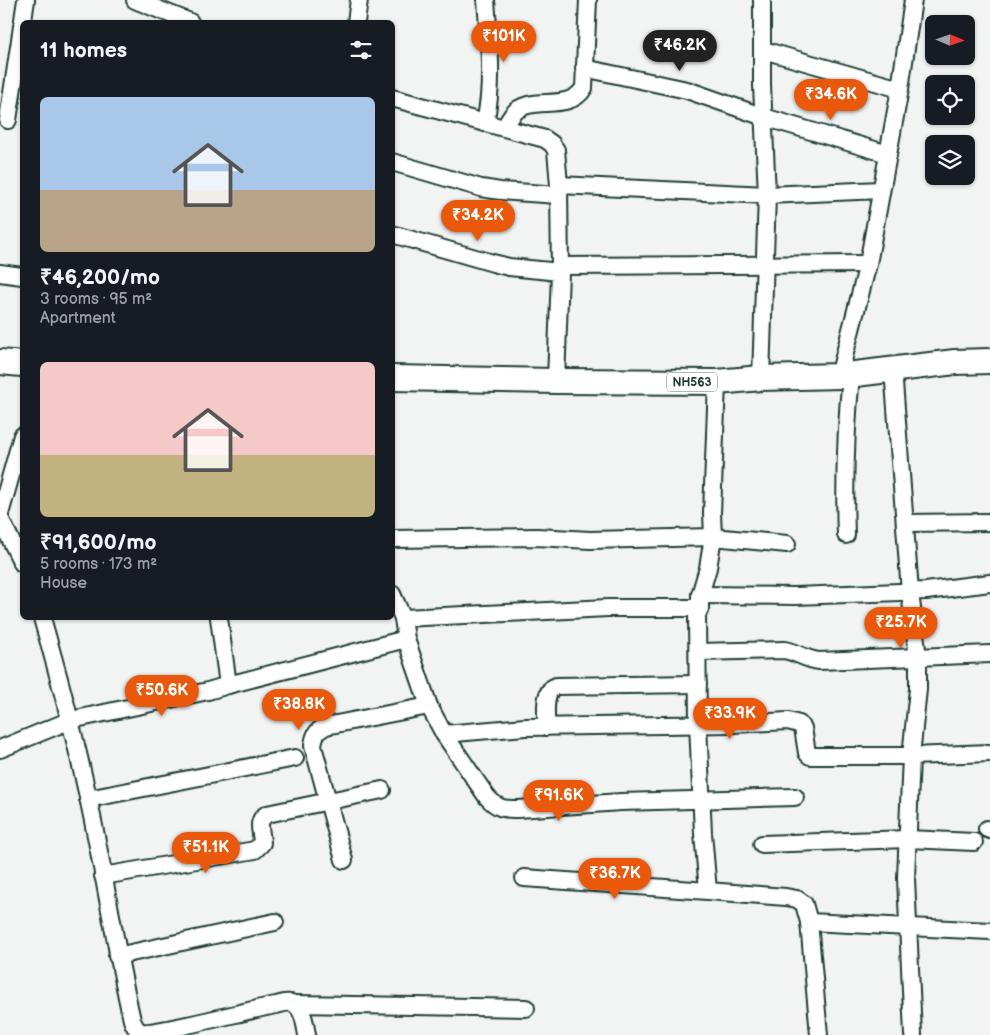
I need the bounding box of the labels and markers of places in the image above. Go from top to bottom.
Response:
pin: ₹101K [469,20,539,63]
pin: ₹46.2K [639,30,721,72]
pin: ₹34.6K [790,78,872,121]
pin: ₹34.2K [437,200,519,242]
pin: ₹25.7K [860,606,942,649]
pin: ₹50.6K [121,674,203,717]
pin: ₹38.8K [258,688,340,731]
pin: ₹33.9K [689,698,771,740]
pin: ₹91.6K [518,780,600,822]
pin: ₹51.1K [165,832,247,874]
pin: ₹36.7K [574,858,656,900]

